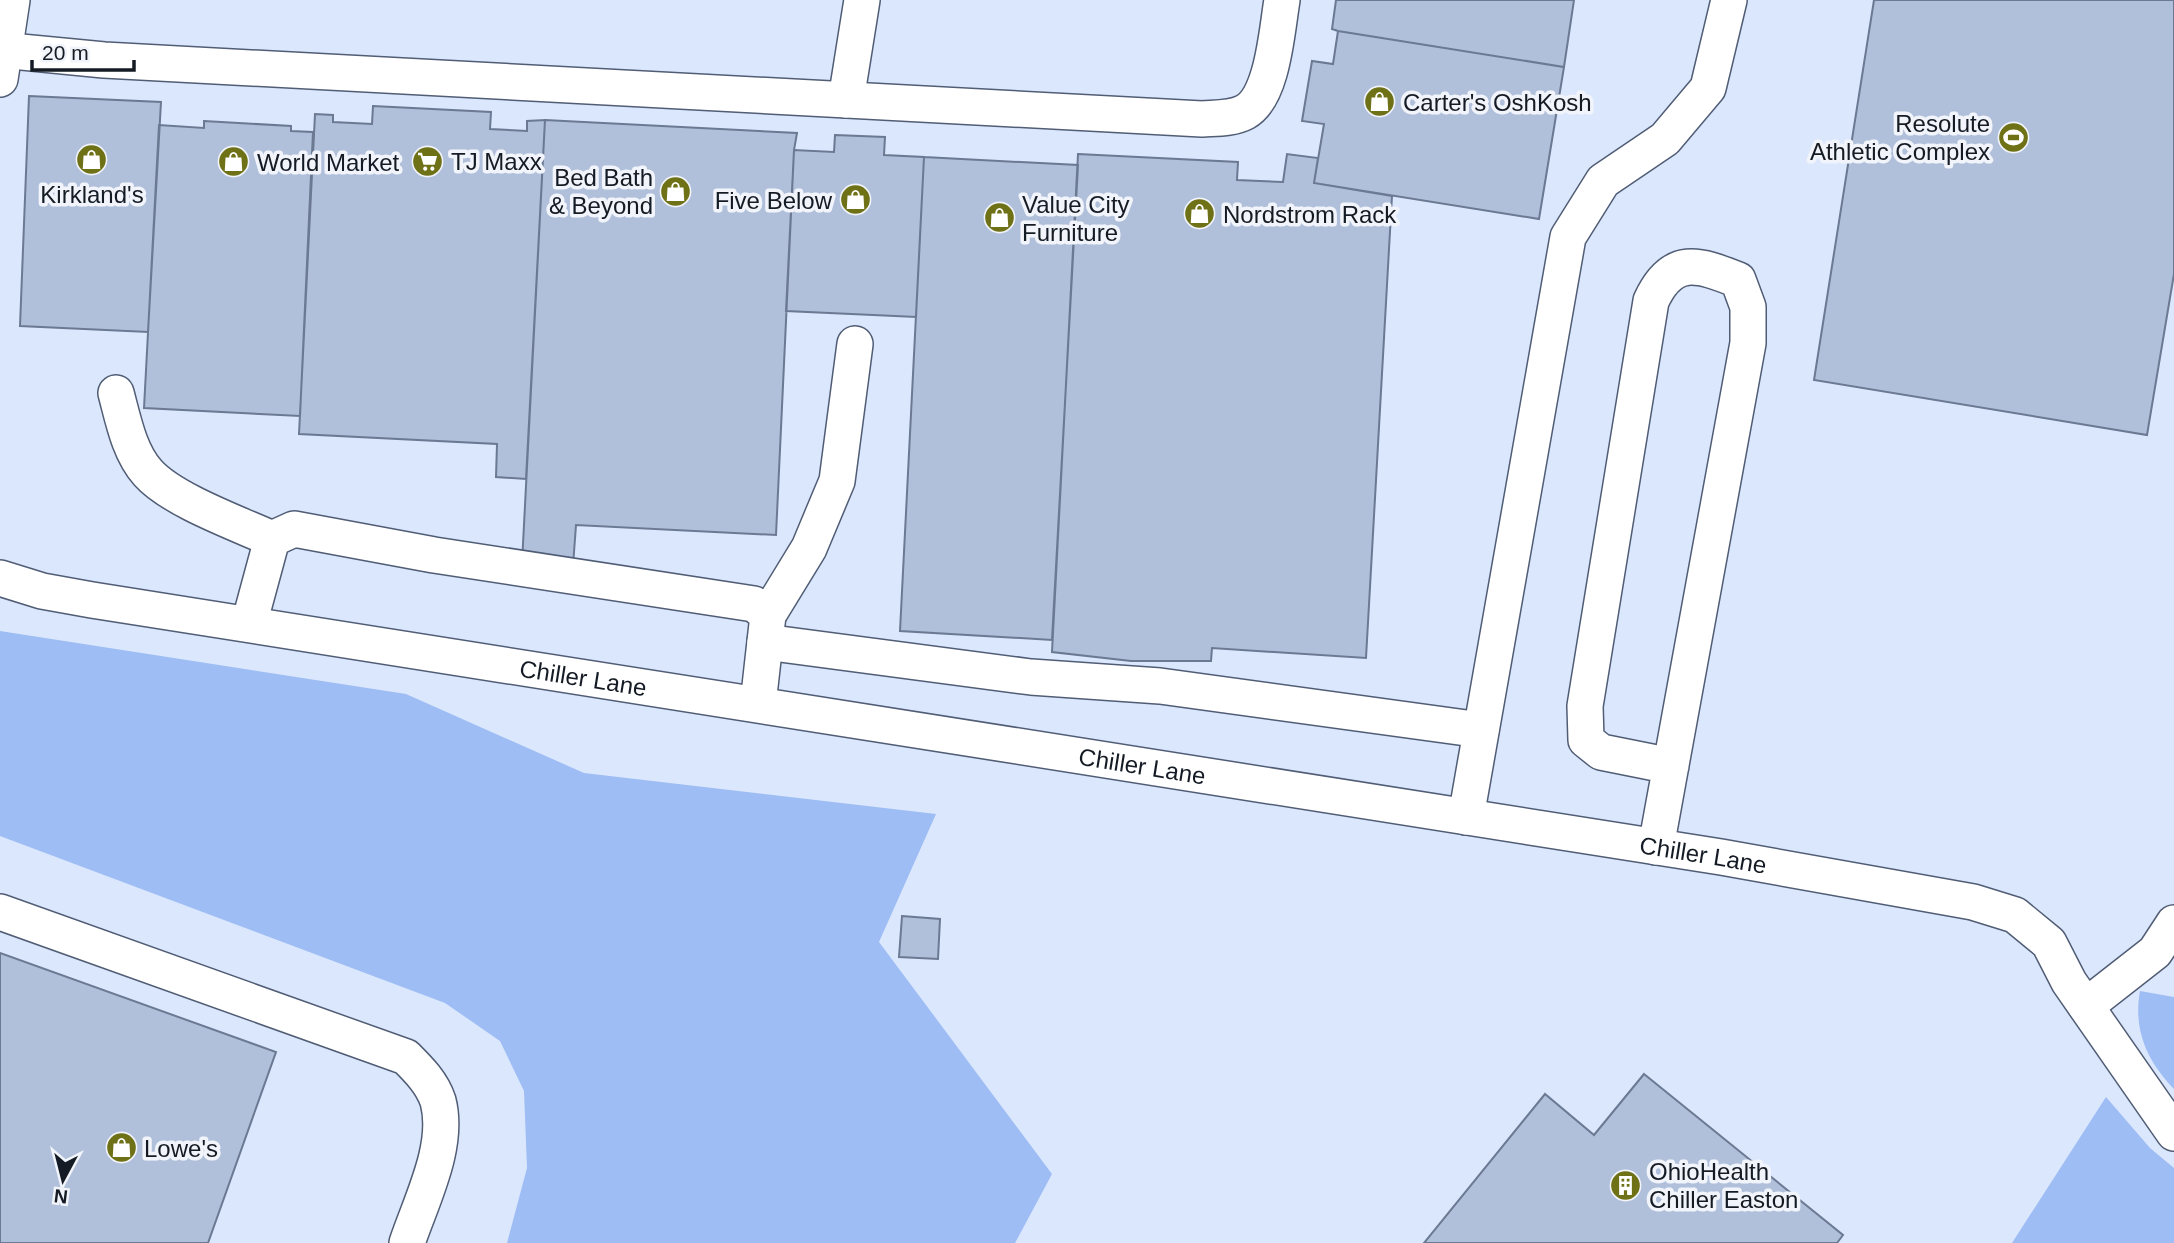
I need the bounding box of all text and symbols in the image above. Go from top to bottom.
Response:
scale bar [32,28,133,72]
text: 20 m [42,41,89,64]
shop icon: Carter's OshKosh [1363,85,1397,119]
place label: Carter's OshKosh [1403,89,1592,116]
place label: Resolute Athletic Complex [1810,110,1990,165]
sports icon: Resolute Athletic Complex [1996,120,2030,154]
shop icon: Kirkland's [75,143,109,177]
supermarket icon: TJ Maxx [411,144,445,178]
shop icon: World Market [217,145,251,179]
place label: TJ Maxx [451,148,542,175]
place label: World Market [257,149,400,176]
place label: Bed Bath & Beyond [549,164,653,219]
shop icon: Bed Bath & Beyond [659,174,693,208]
place label: Kirkland's [40,181,144,208]
shop icon: Five Below [838,183,872,217]
place label: Five Below [715,187,833,214]
place label: Value City Furniture [1022,191,1130,246]
shop icon: Nordstrom Rack [1183,197,1217,231]
shop icon: Value City Furniture [982,201,1016,235]
place label: Nordstrom Rack [1223,201,1397,228]
street label: Chiller Lane [518,654,649,701]
street label: Chiller Lane [1077,742,1208,789]
street label: Chiller Lane [1638,831,1769,878]
shop icon: Lowe's [104,1131,138,1165]
place label: Lowe's [144,1135,218,1162]
north arrow [28,1145,98,1215]
place label: OhioHealth Chiller Easton [1649,1158,1798,1213]
building icon: OhioHealth Chiller Easton [1609,1168,1643,1202]
text: N [53,1185,69,1208]

